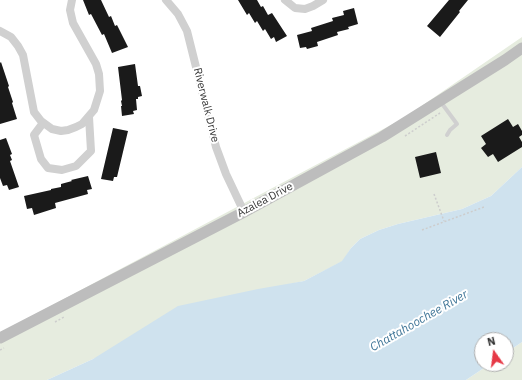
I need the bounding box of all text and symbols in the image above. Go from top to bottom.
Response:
street label: Riverwalk Drive [190,66,222,144]
street label: Azalea Drive [235,180,295,220]
water label: Chattahoochee River [368,287,470,355]
north arrow [474,332,514,372]
text: N [486,334,497,349]

